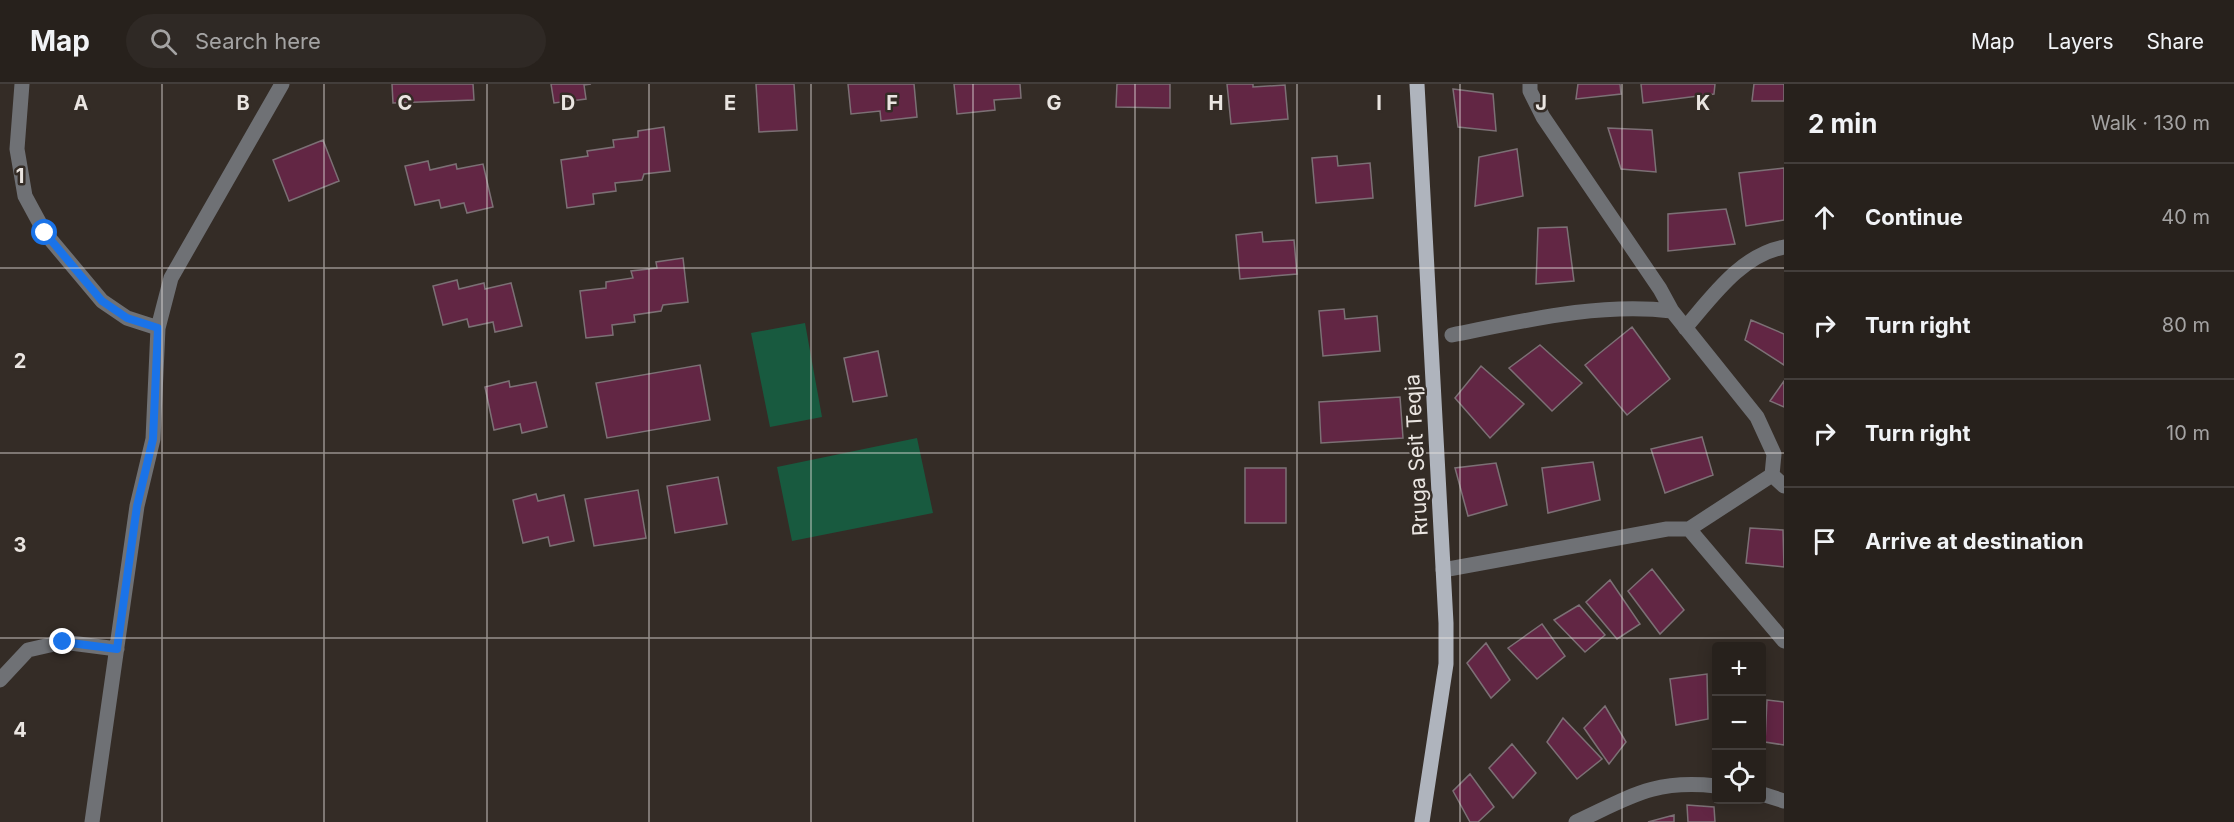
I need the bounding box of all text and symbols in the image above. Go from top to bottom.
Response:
search box [126,14,546,68]
text: Map [30,24,90,58]
icon: search [147,25,180,58]
text: Search here [195,28,321,54]
text: Map [1971,29,2015,54]
text: Layers [2048,29,2114,54]
text: Share [2147,29,2204,54]
text: A [74,91,89,115]
text: B [236,91,250,115]
text: C [398,91,412,115]
text: D [561,91,575,115]
text: E [724,91,736,115]
text: F [886,91,898,115]
text: G [1046,91,1062,115]
text: H [1209,91,1223,115]
text: I [1376,91,1382,115]
text: J [1535,91,1547,115]
text: K [1696,91,1710,115]
text: 2 min [1808,108,1878,139]
text: Walk · 130 m [2091,111,2210,135]
text: 1 [16,164,24,188]
icon: ahead [1808,201,1841,234]
text: Continue [1865,204,1963,230]
text: 40 m [2161,205,2210,229]
route start [31,219,57,245]
icon: right [1808,309,1841,342]
text: Turn right [1865,312,1971,338]
text: 80 m [2162,313,2210,337]
text: 2 [14,349,26,373]
street label: Rruga Seit Teqja [1399,374,1433,536]
icon: right [1808,417,1841,450]
text: Turn right [1865,420,1971,446]
text: 10 m [2166,421,2210,445]
icon: arrive [1808,525,1841,558]
text: Arrive at destination [1865,528,2084,554]
text: 3 [14,533,26,557]
route end [49,628,75,654]
map controls [1712,642,1766,804]
button: + [1712,642,1766,696]
button: − [1712,696,1766,750]
text: 4 [13,718,27,742]
button: locate [1712,750,1766,804]

